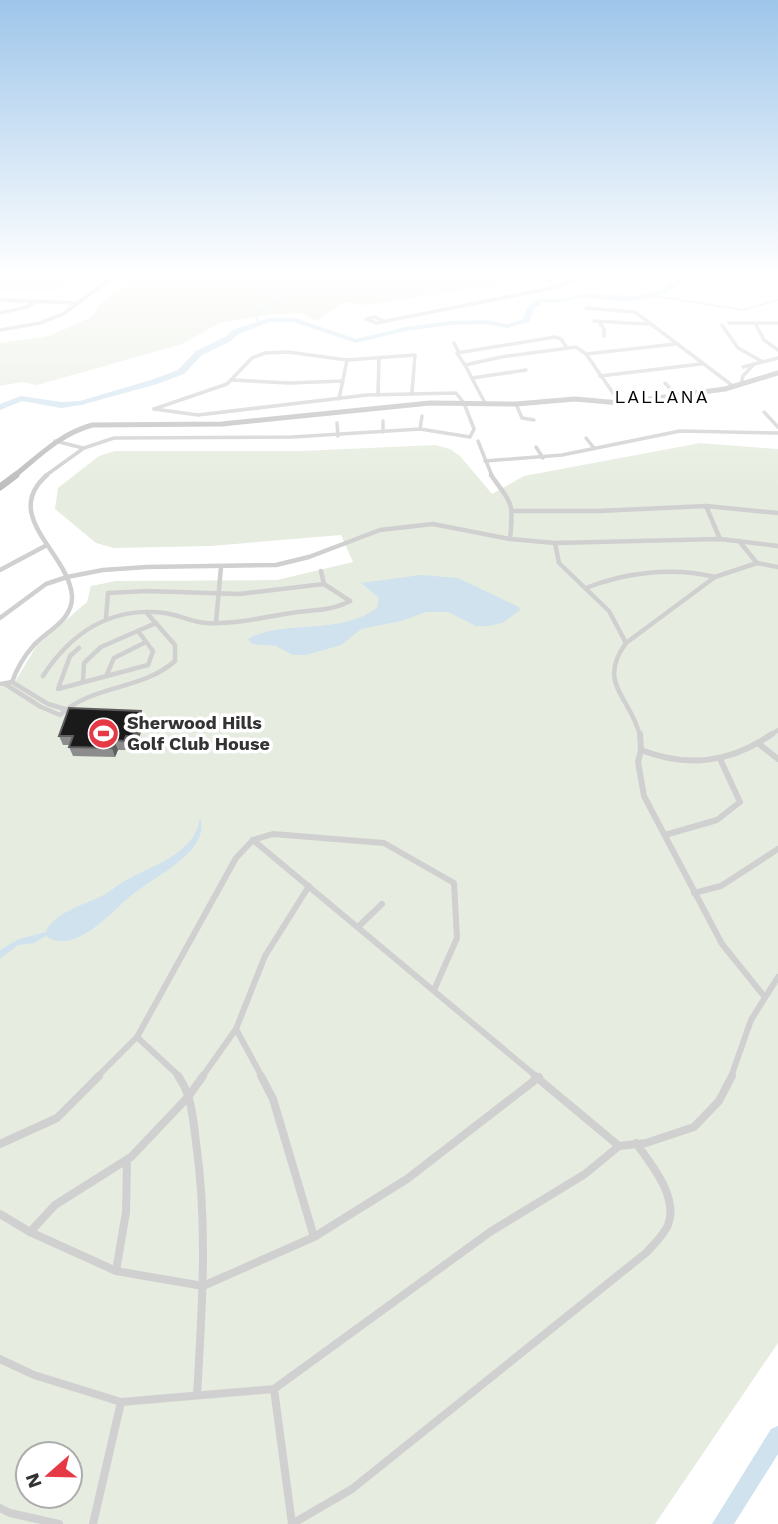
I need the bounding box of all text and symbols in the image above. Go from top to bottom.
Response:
district label: LALLANA [614,386,710,407]
place label: Sherwood Hills Golf Club House [127,712,270,754]
sports icon: Sherwood Hills Golf Club House [87,716,121,750]
north arrow [14,1440,84,1510]
text: N [20,1470,47,1491]

